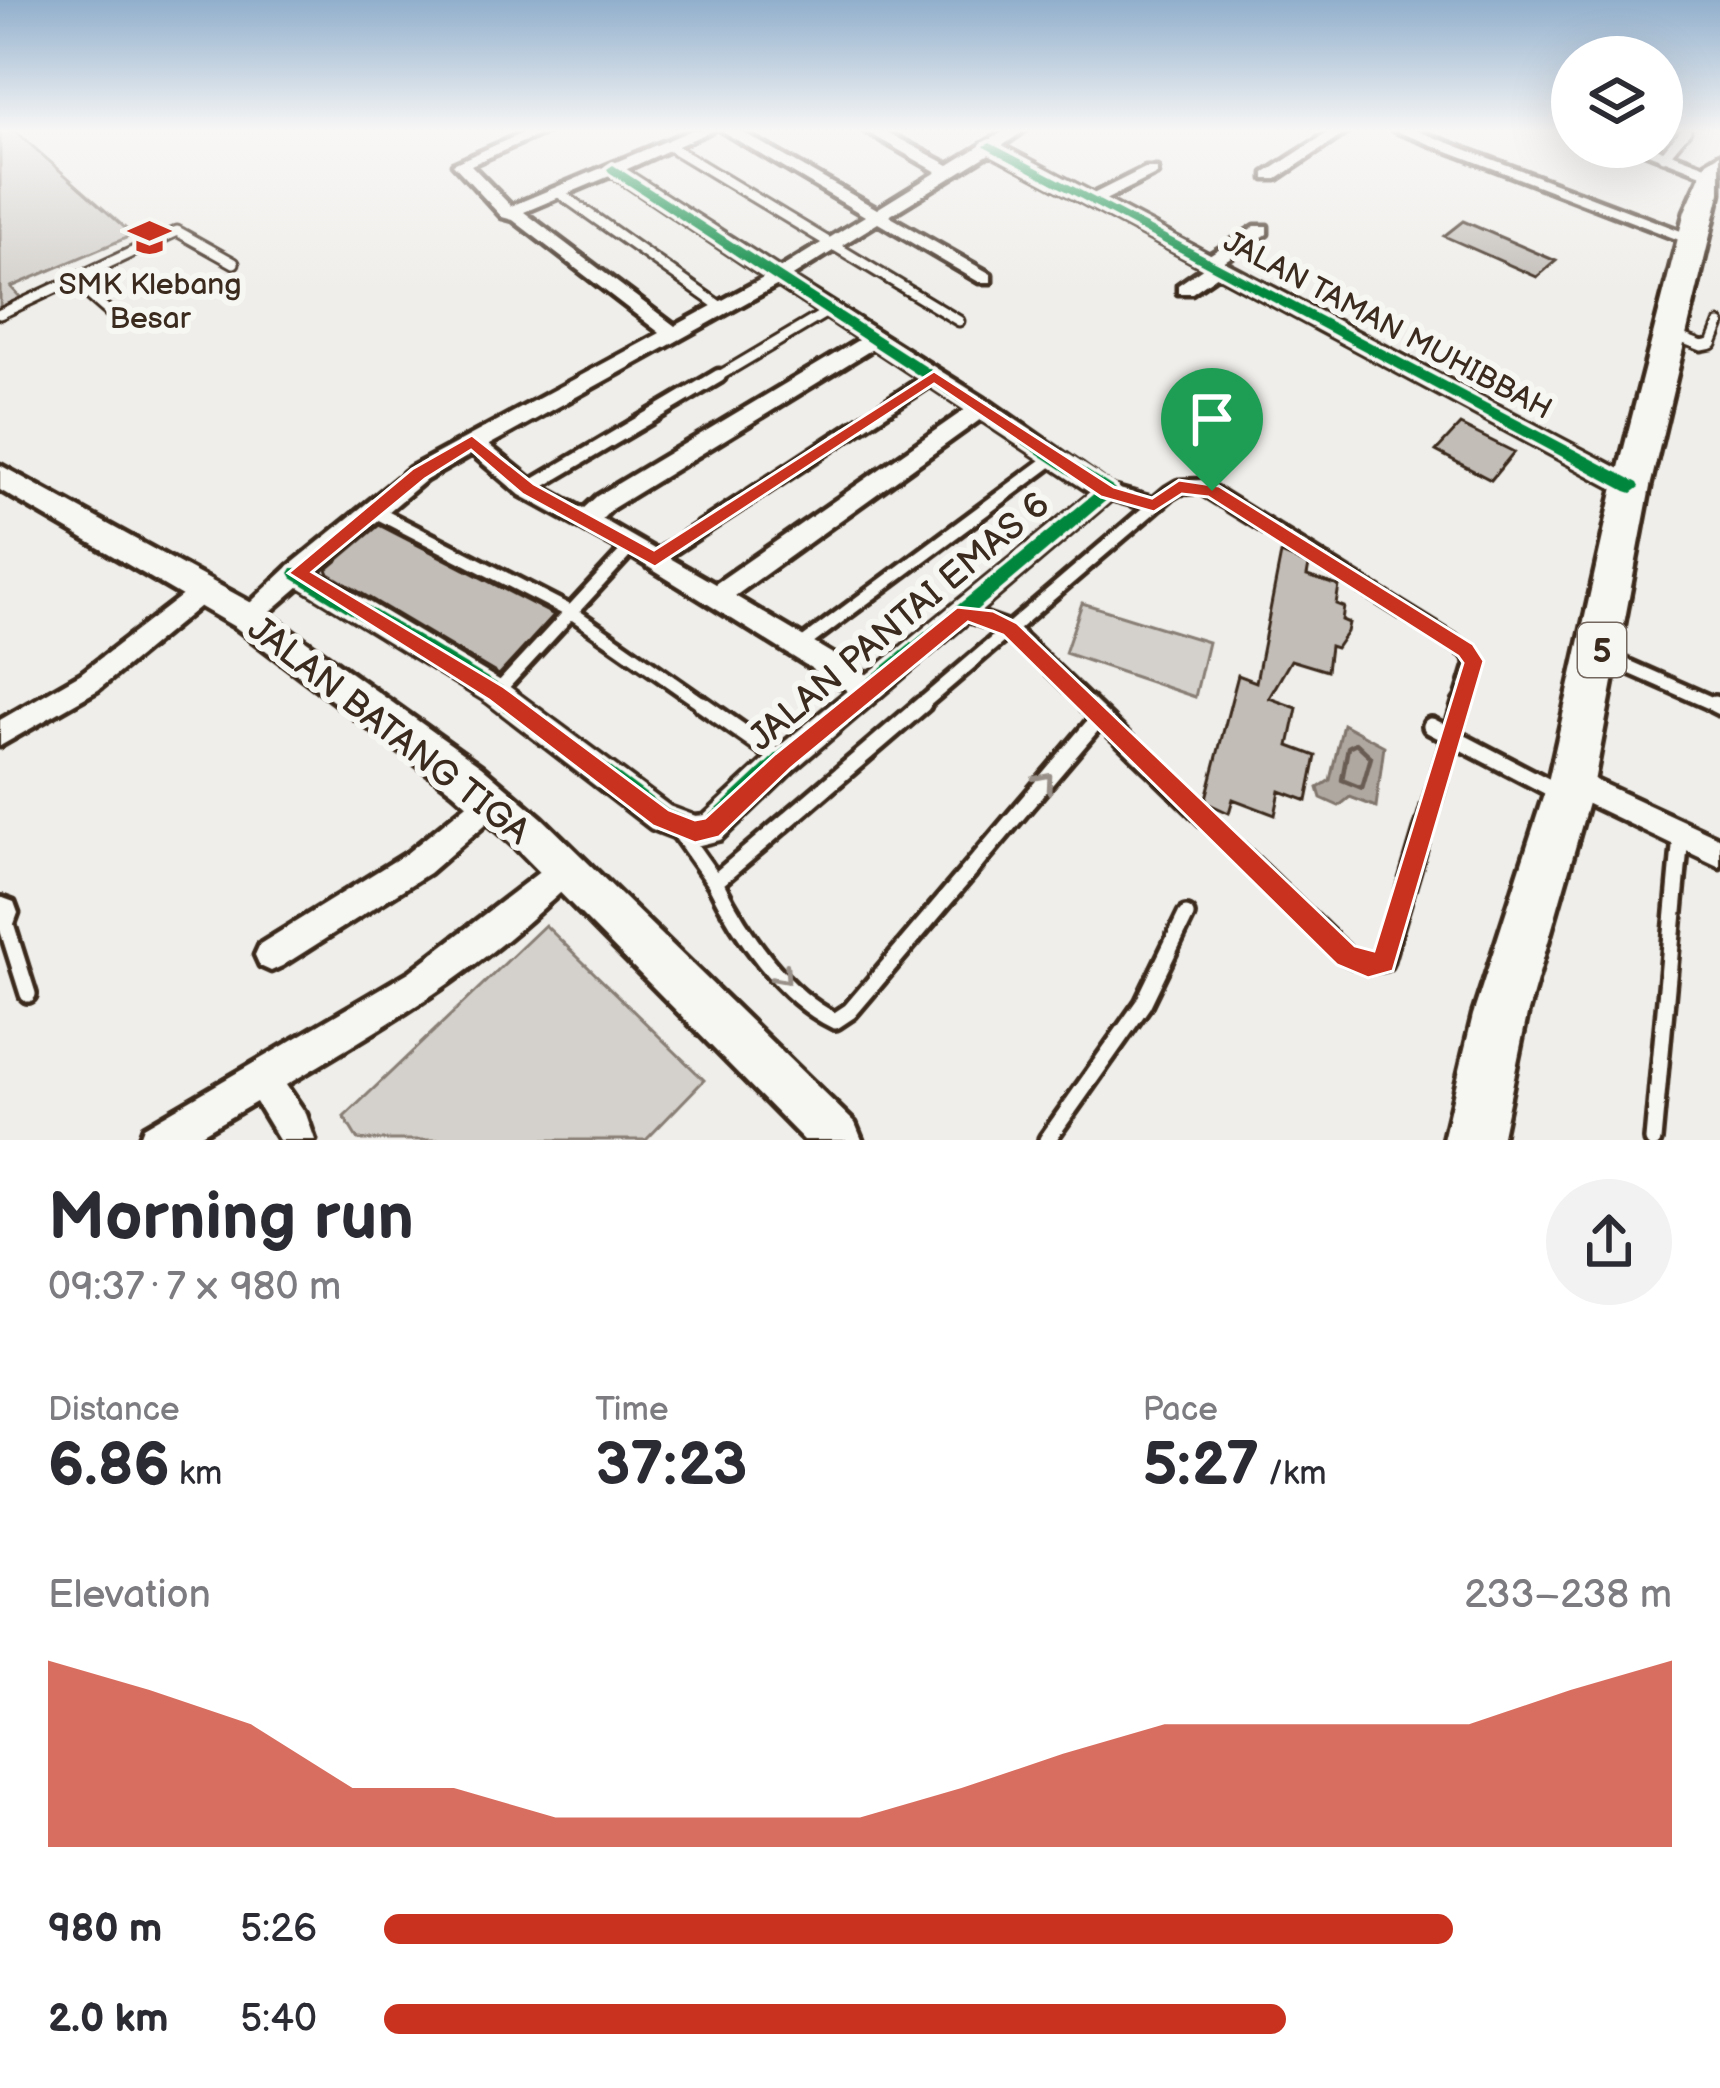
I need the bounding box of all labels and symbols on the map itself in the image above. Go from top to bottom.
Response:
school or university icon: SMK Klebang Besar [127,215,173,261]
street label: JALAN TAMAN MUHIBBAH [1217,224,1558,428]
place label: SMK Klebang Besar [58,267,242,337]
pin [1161,368,1263,491]
street label: JALAN PANTAI EMAS 6 [741,484,1059,760]
street label: JALAN BATANG TIGA [239,608,538,854]
road number: 5 [1578,623,1626,677]
one-way arrow [1031,773,1053,795]
one-way arrow [769,962,790,984]

